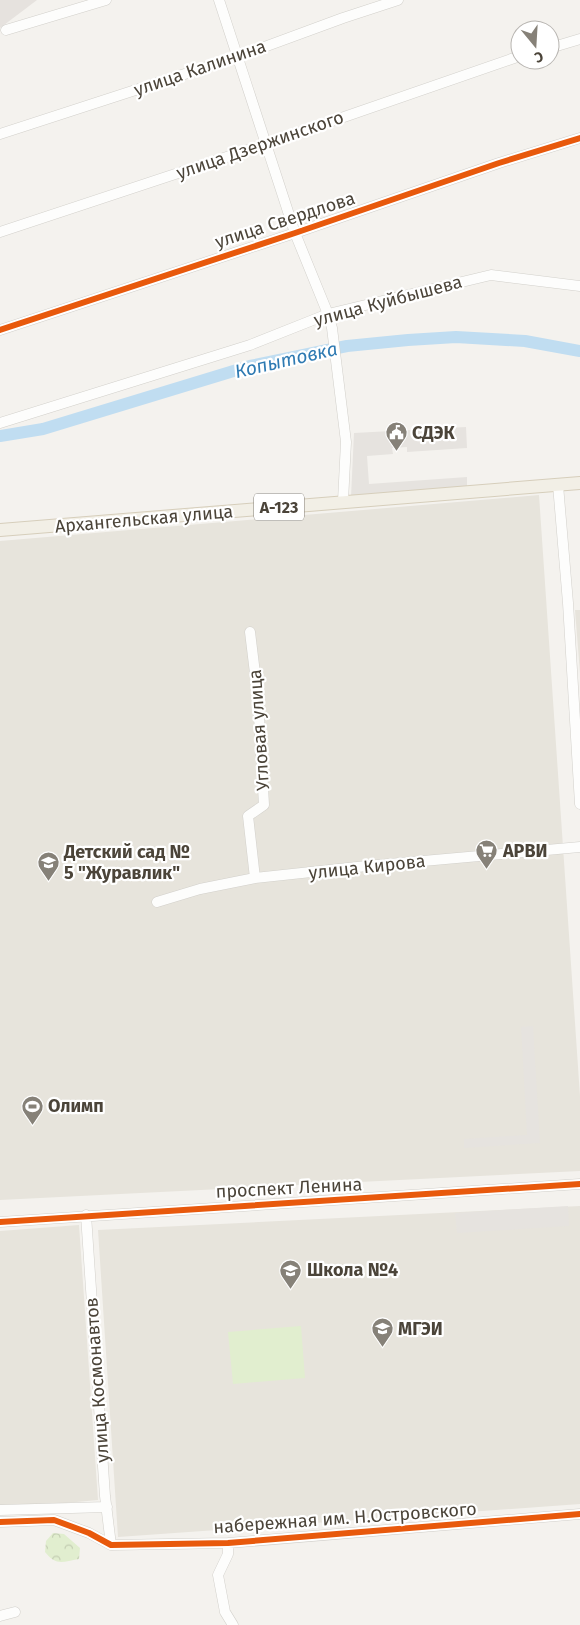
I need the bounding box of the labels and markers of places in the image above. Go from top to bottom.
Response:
public building icon: СДЭК [384,421,408,452]
place label: СДЭК [412,422,455,444]
supermarket icon: АРВИ [475,839,499,870]
place label: АРВИ [502,840,547,862]
place label: Детский сад № 5 "Журавлик" [63,841,190,884]
school or university icon: Детский сад № 5 "Журавлик" [36,850,60,881]
sports icon: Олимп [20,1094,44,1125]
place label: Олимп [48,1095,104,1117]
school or university icon: Школа №4 [279,1258,303,1289]
place label: Школа №4 [307,1259,398,1281]
school or university icon: МГЭИ [370,1317,394,1348]
place label: МГЭИ [398,1318,443,1340]

